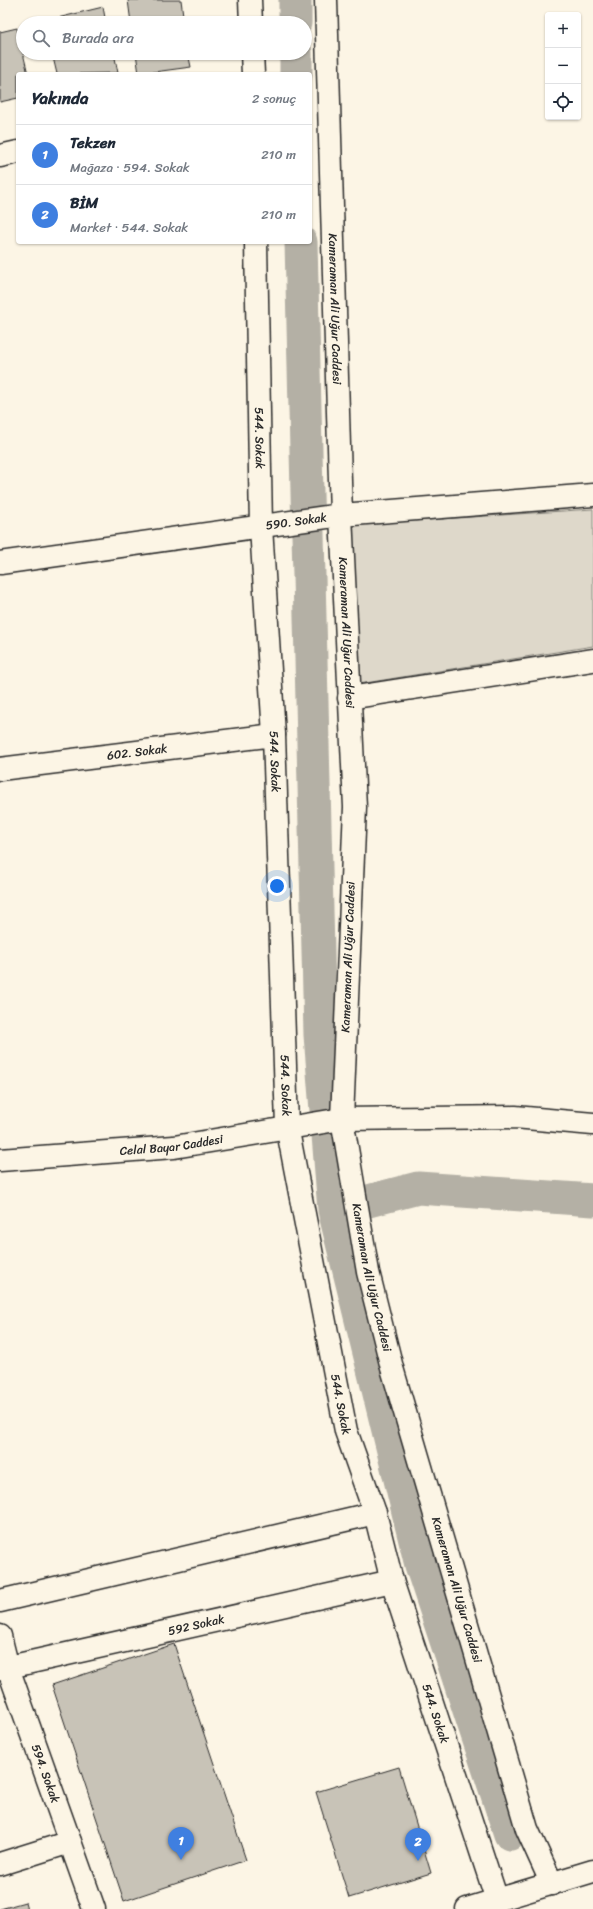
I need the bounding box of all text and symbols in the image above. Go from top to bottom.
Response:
map controls [545,12,581,120]
button: + [545,12,581,48]
search box [16,16,312,60]
text: Burada ara [62,25,134,51]
icon: search [30,27,52,49]
button: − [545,48,581,84]
text: Yakında [32,83,88,113]
button: locate [545,84,581,120]
text: 2 sonuç [252,87,296,110]
text: Tekzen [70,130,116,156]
text: 1 [42,143,48,166]
text: 210 m [261,143,296,166]
text: Mağaza · 594. Sokak [70,156,190,179]
text: BİM [70,190,98,216]
text: 2 [41,203,49,226]
text: 210 m [261,203,296,226]
text: Market · 544. Sokak [70,216,188,239]
street label: Kameraman Ali Uğur Caddesi [322,233,348,385]
street label: 544. Sokak [248,407,271,470]
street label: 590. Sokak [264,506,329,537]
street label: Kameraman Ali Uğur Caddesi [332,557,361,709]
street label: 544. Sokak [263,730,287,793]
street label: 602. Sokak [106,737,169,767]
your location [267,876,287,896]
street label: Kameraman Ali Uğur Caddesi [334,880,362,1033]
street label: 544. Sokak [274,1054,298,1117]
street label: Celal Bayar Caddesi [119,1128,225,1162]
street label: Kameraman Ali Uğur Caddesi [345,1201,399,1355]
street label: 544. Sokak [324,1372,358,1439]
street label: Kameraman Ali Uğur Caddesi [425,1514,489,1666]
street label: 592 Sokak [166,1608,227,1642]
street label: 544. Sokak [416,1681,456,1747]
street label: 594. Sokak [25,1741,67,1807]
pin: 1 [168,1827,194,1860]
pin: 2 [405,1828,431,1861]

